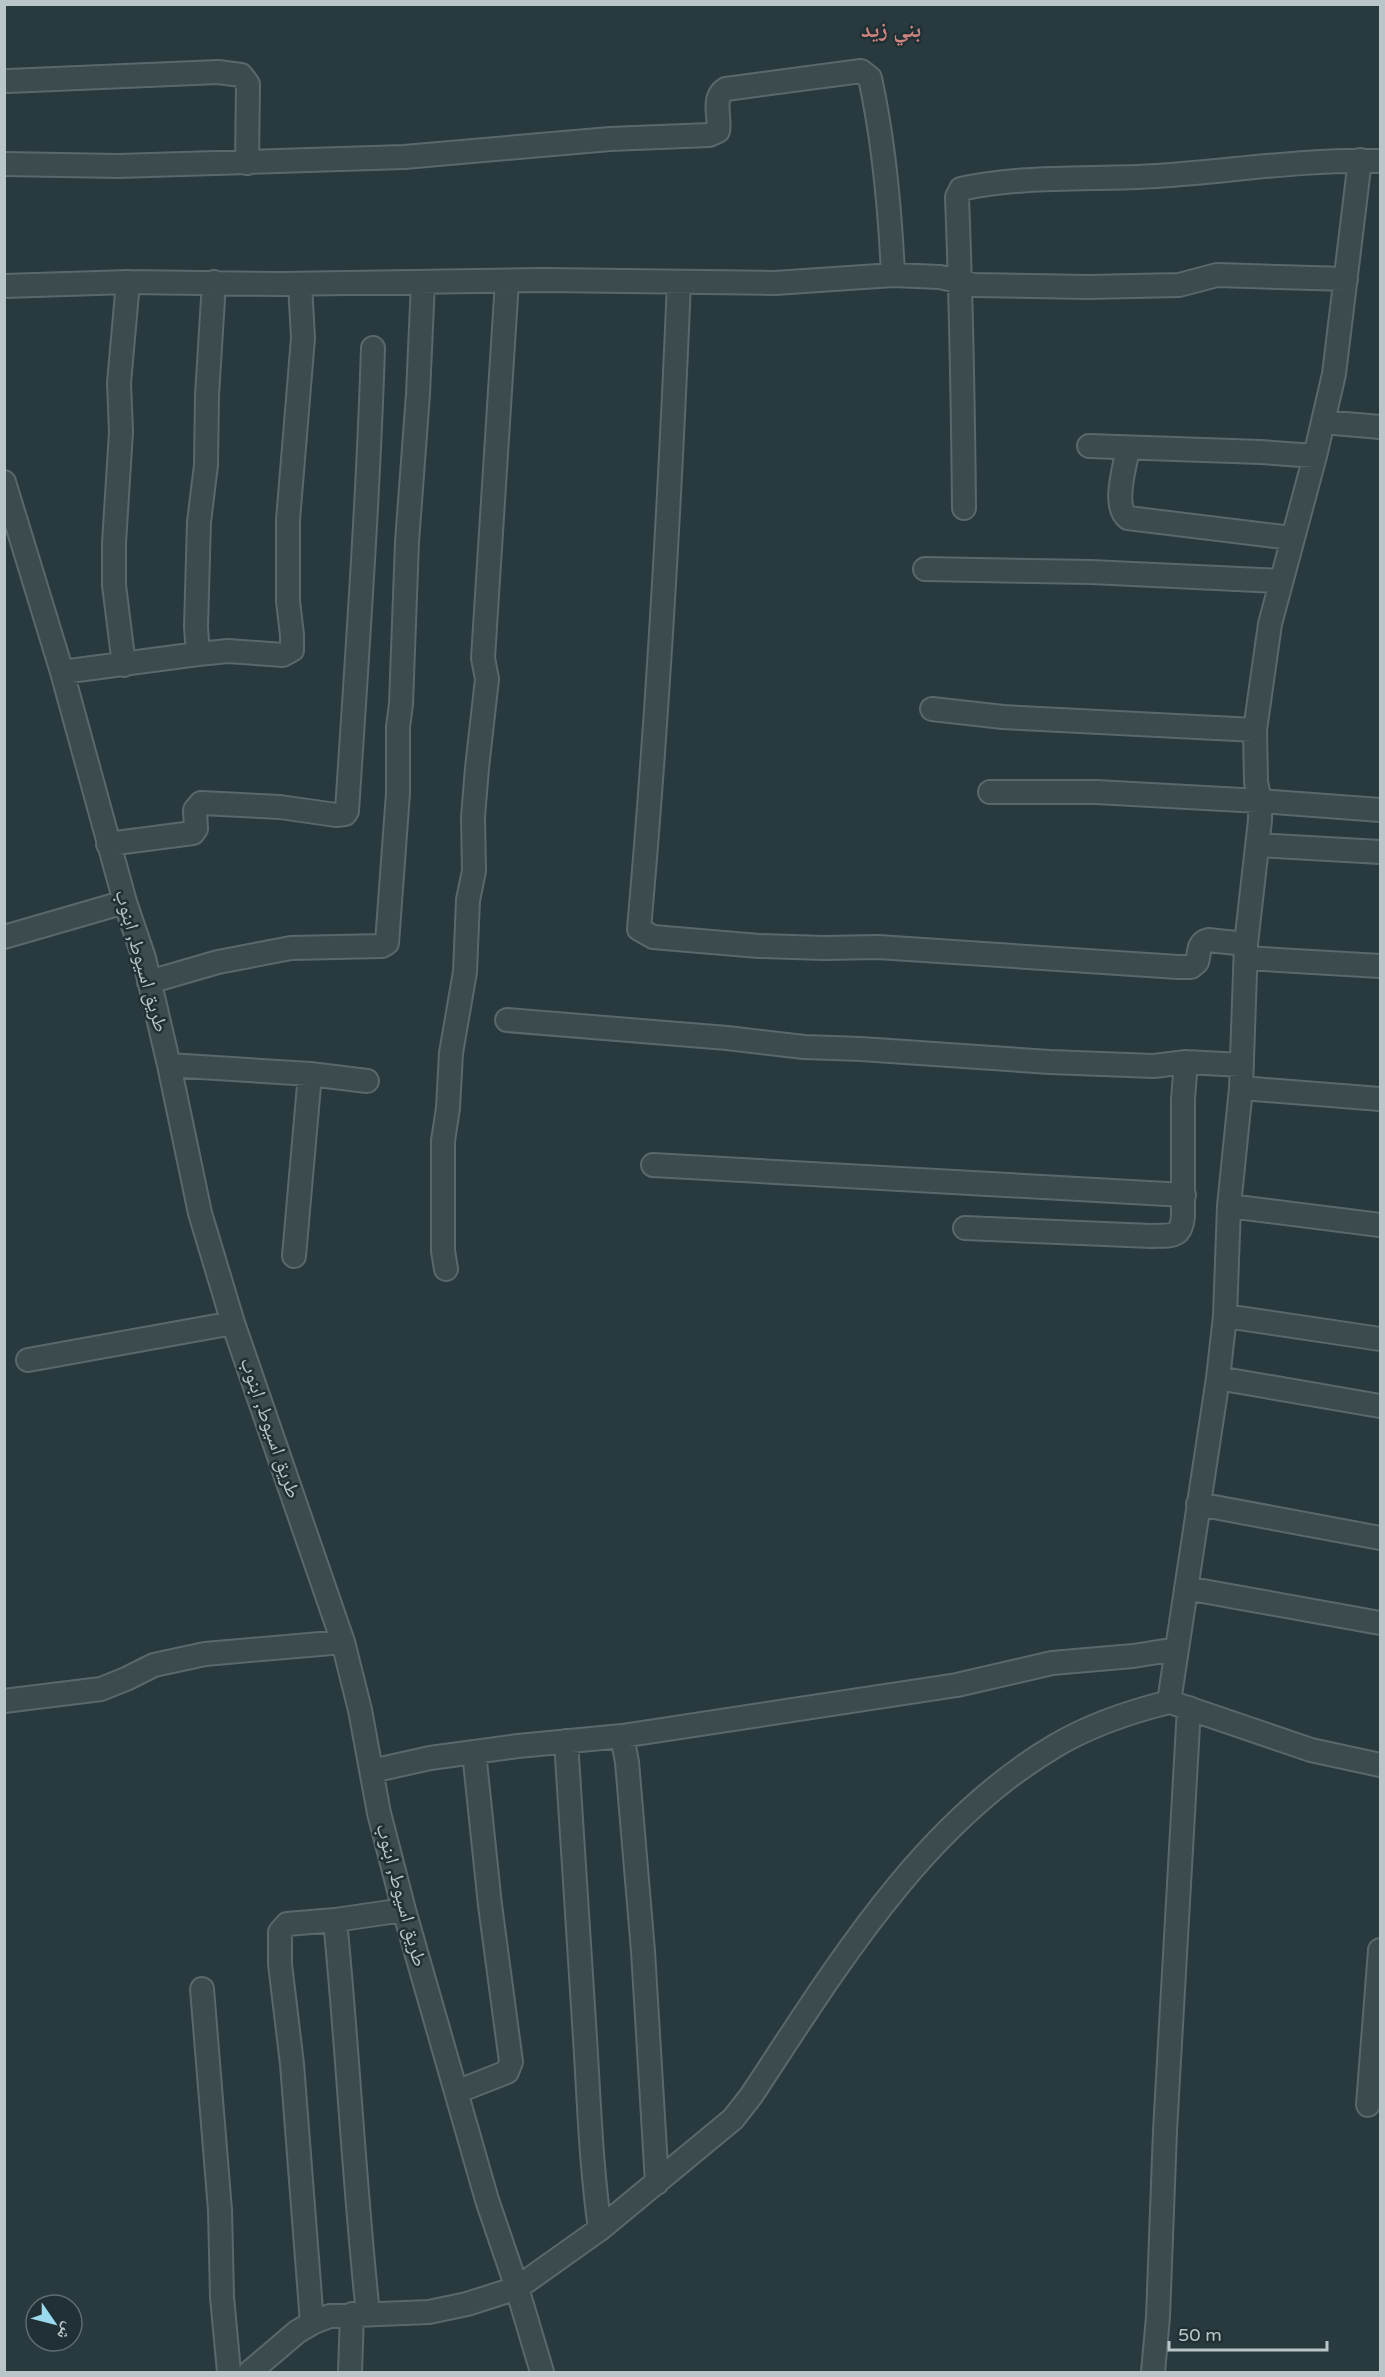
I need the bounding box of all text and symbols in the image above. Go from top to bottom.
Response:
district label: بني زيد [861,17,921,46]
street label: طريق اسيوط, ابنوب [109,887,173,1035]
street label: طريق اسيوط, ابنوب [235,1354,305,1502]
street label: طريق اسيوط, ابنوب [370,1821,432,1969]
north arrow [24,2293,84,2353]
scale bar [1169,2314,1326,2352]
text: ش [52,2318,79,2344]
text: 50 m [1178,2324,1222,2346]

